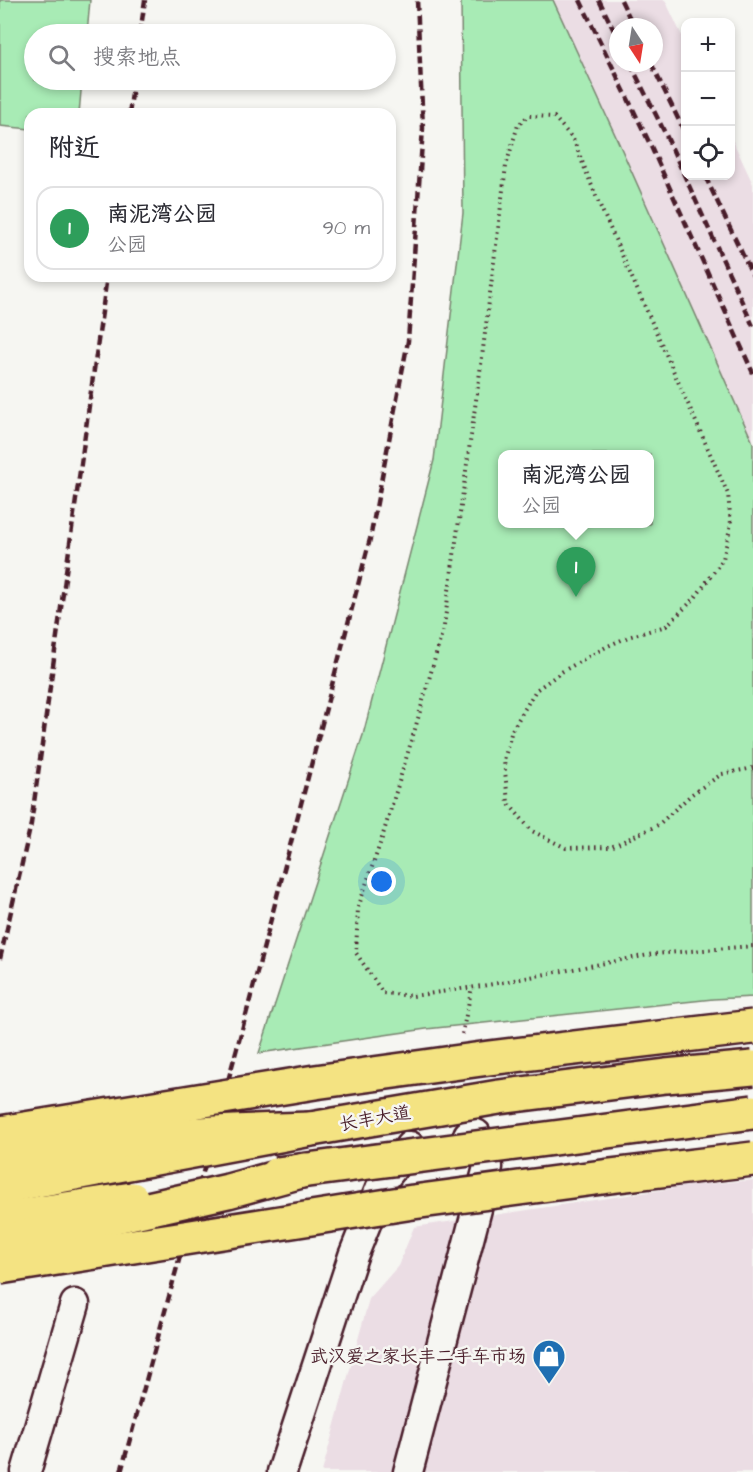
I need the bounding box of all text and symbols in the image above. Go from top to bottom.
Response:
north arrow [609,18,663,72]
map controls [681,18,735,180]
button: + [681,18,735,72]
search box [24,24,396,90]
icon: search [45,41,78,74]
text: 搜索地点 [93,42,181,73]
button: − [681,72,735,126]
button: locate [681,126,735,180]
text: 附近 [48,130,100,166]
text: 南泥湾公园 [107,199,217,230]
text: 1 [68,214,71,242]
text: 90 m [322,214,370,242]
text: 公园 [107,231,147,259]
popup [498,450,654,528]
text: 南泥湾公园 [521,460,631,491]
text: 公园 [521,492,561,520]
pin: 1 [556,548,596,597]
your location [367,867,396,896]
street label: 长丰大道 [337,1100,413,1137]
shop icon: 武汉爱之家长丰二手车市场 [531,1338,567,1385]
place label: 武汉爱之家长丰二手车市场 [310,1344,526,1369]

